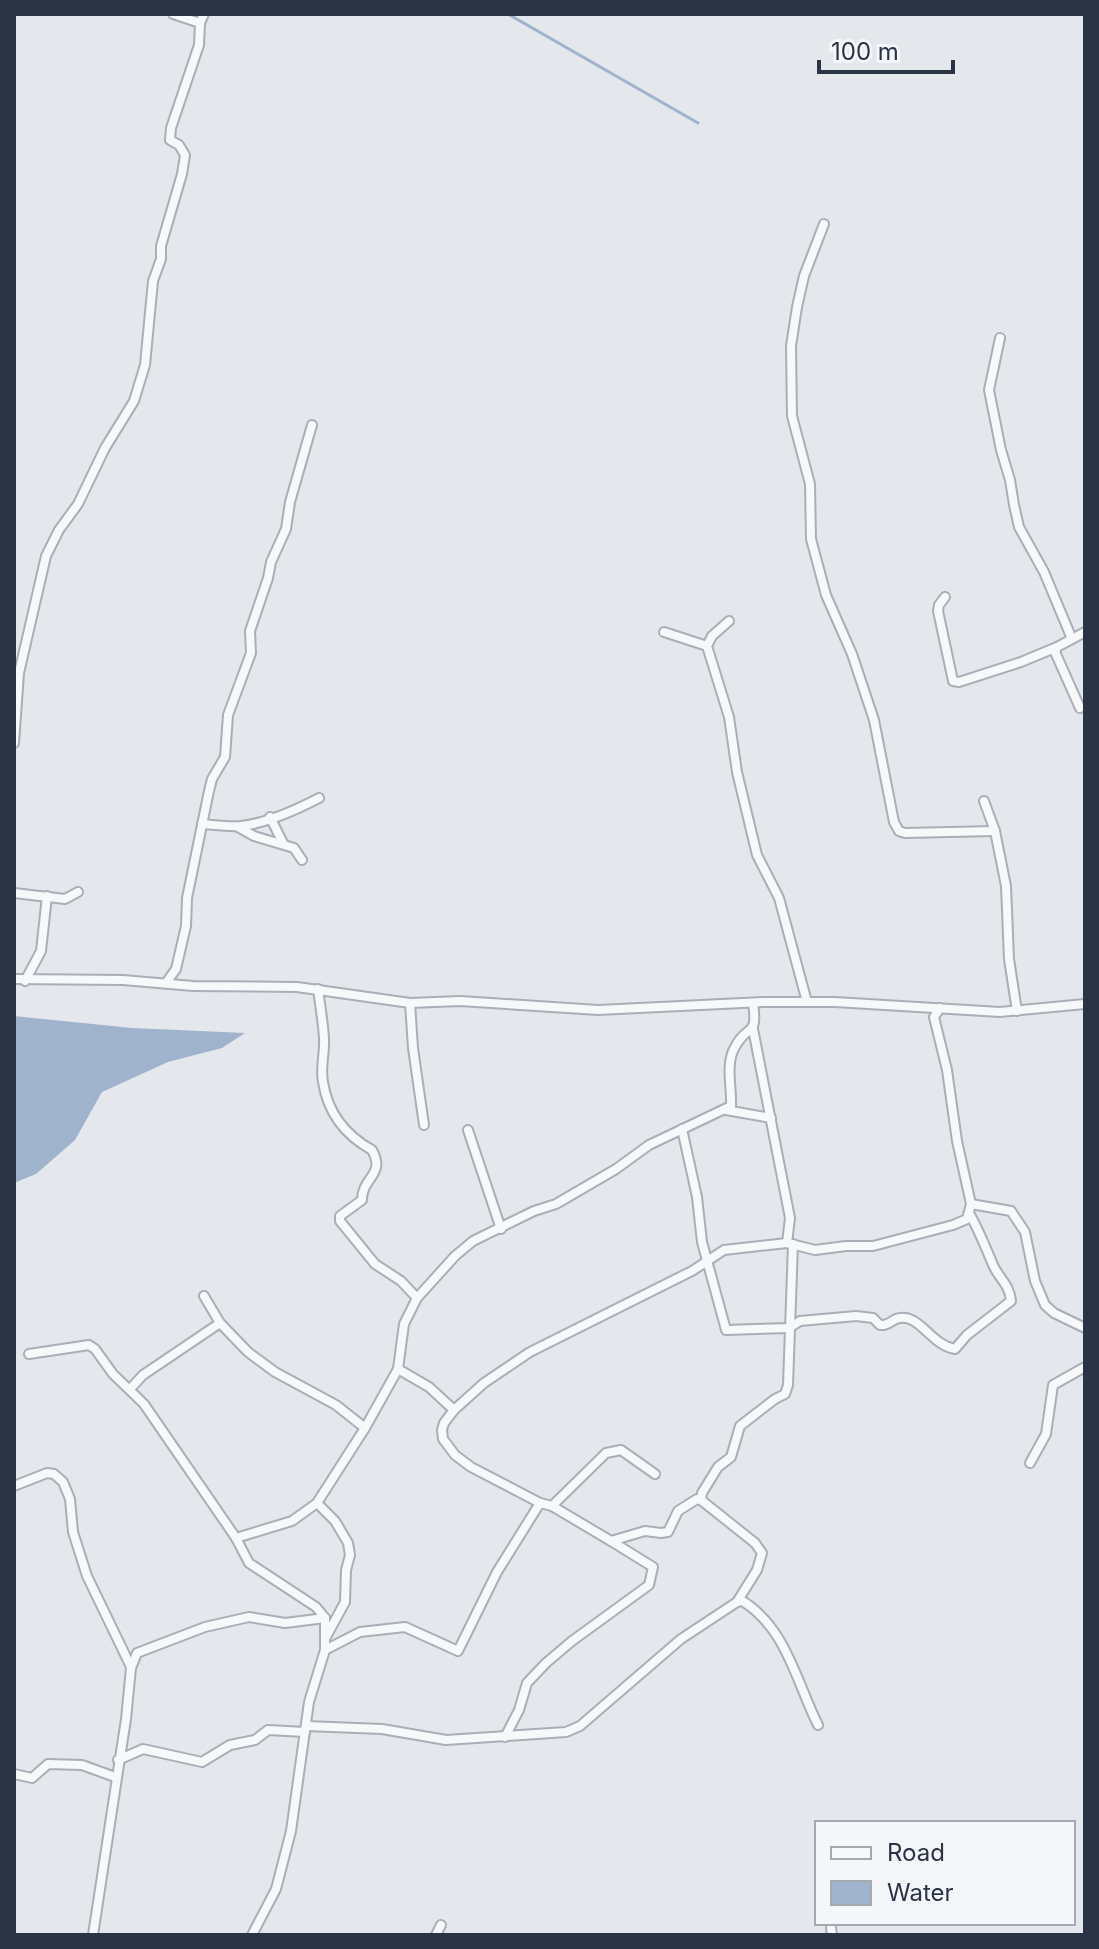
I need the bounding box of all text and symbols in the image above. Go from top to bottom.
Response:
scale bar [819,24,953,74]
text: 100 m [831,37,899,66]
legend [815,1821,1075,1925]
text: Road [887,1838,945,1867]
text: Water [887,1878,954,1907]

